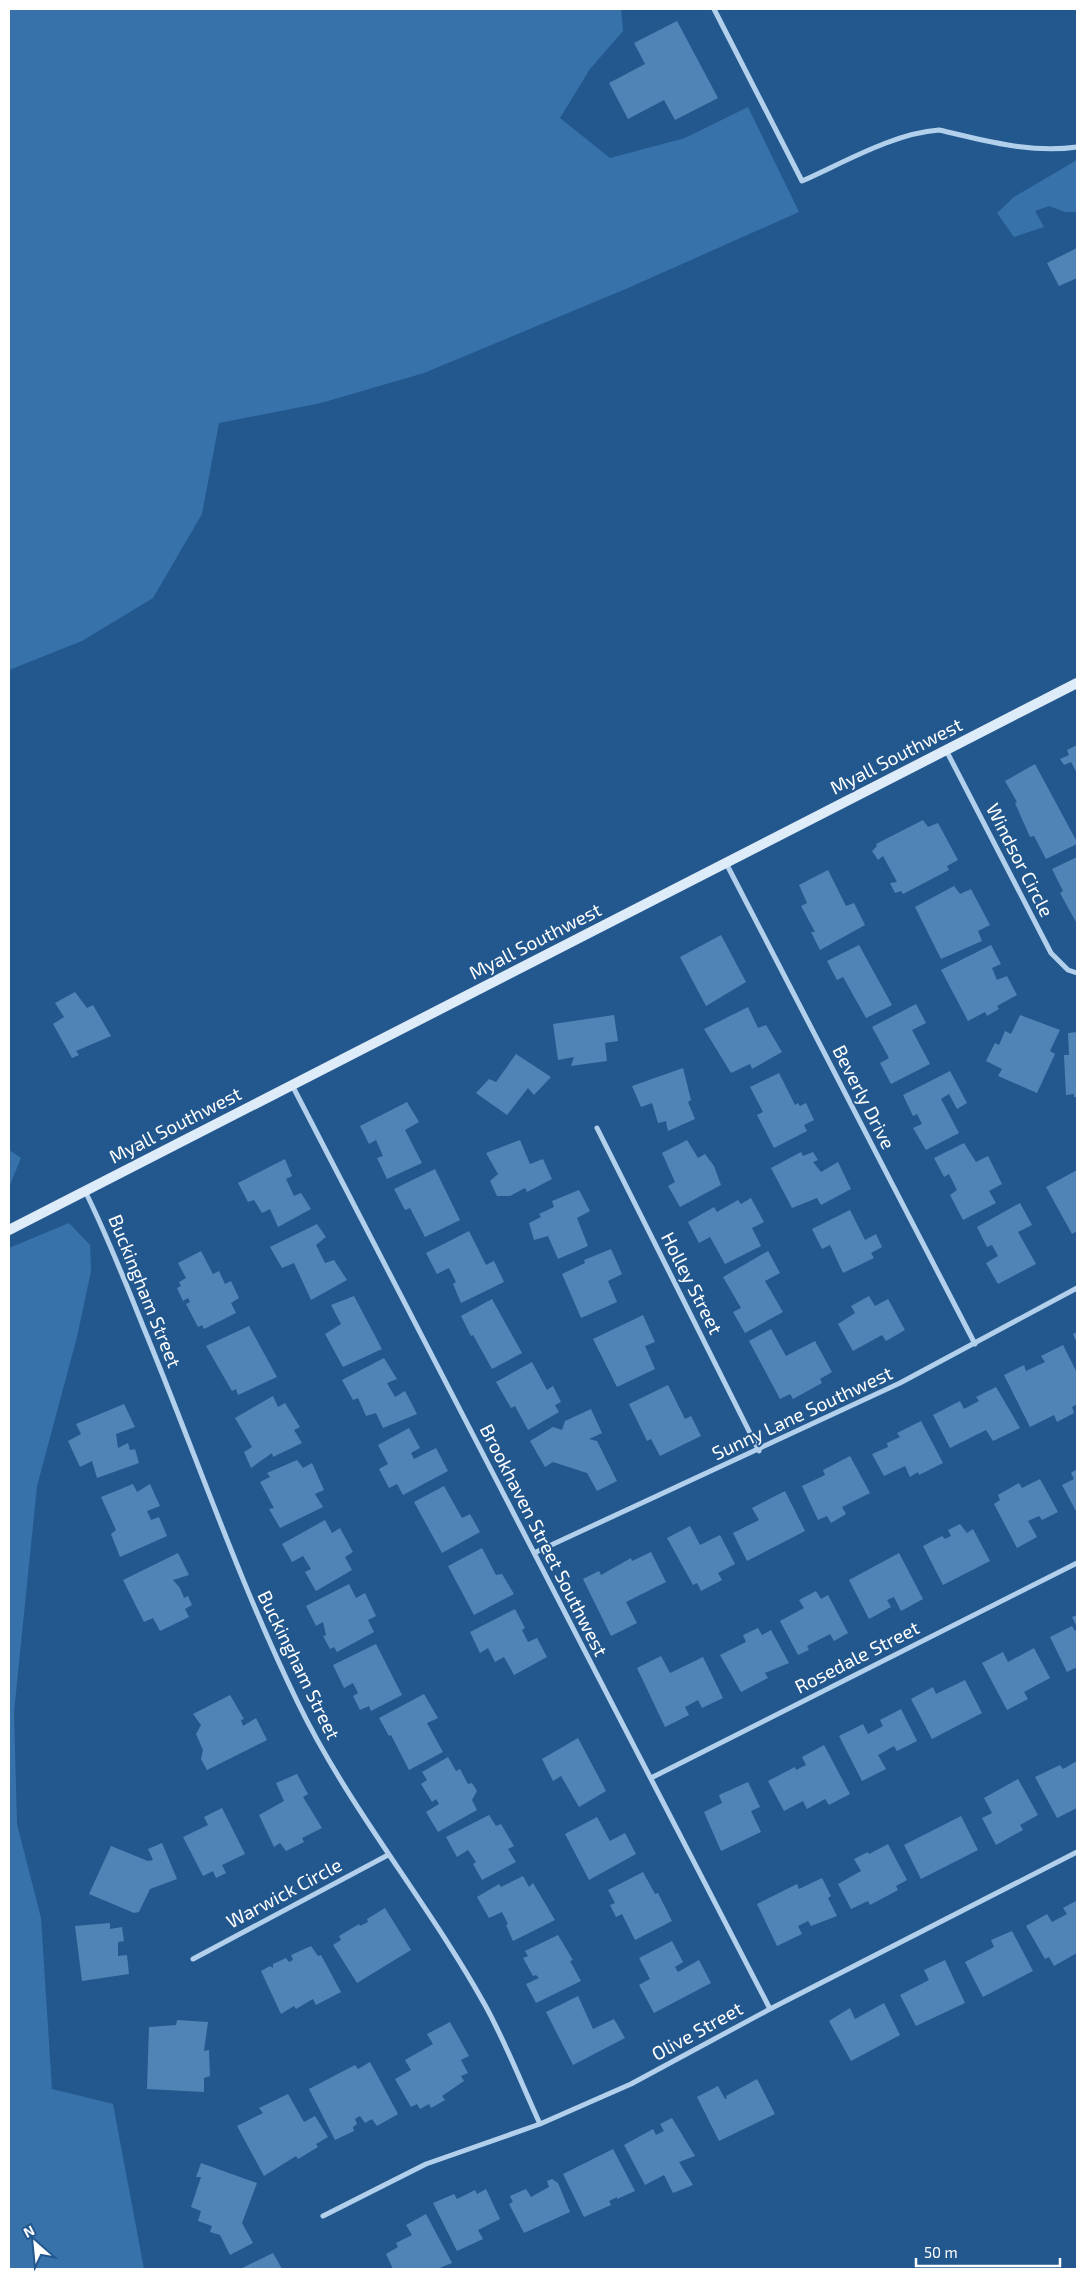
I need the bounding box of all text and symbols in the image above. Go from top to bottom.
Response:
street label: Myall Southwest [826,712,966,799]
street label: Windsor Circle [982,799,1059,921]
street label: Myall Southwest [465,897,605,984]
street label: Beverly Drive [828,1041,901,1153]
street label: Myall Southwest [105,1081,245,1168]
street label: Buckingham Street [104,1211,187,1371]
street label: Holley Street [657,1228,728,1338]
street label: Sunny Lane Southwest [708,1361,896,1464]
street label: Brookhaven Street Southwest [476,1420,613,1660]
street label: Buckingham Street [253,1586,346,1743]
street label: Rosedale Street [791,1615,923,1698]
street label: Warwick Circle [222,1853,345,1933]
street label: Olive Street [647,1996,746,2065]
north arrow [10,2218,60,2268]
text: N [21,2221,37,2241]
scale bar [916,2236,1060,2268]
text: 50 m [924,2243,958,2261]

